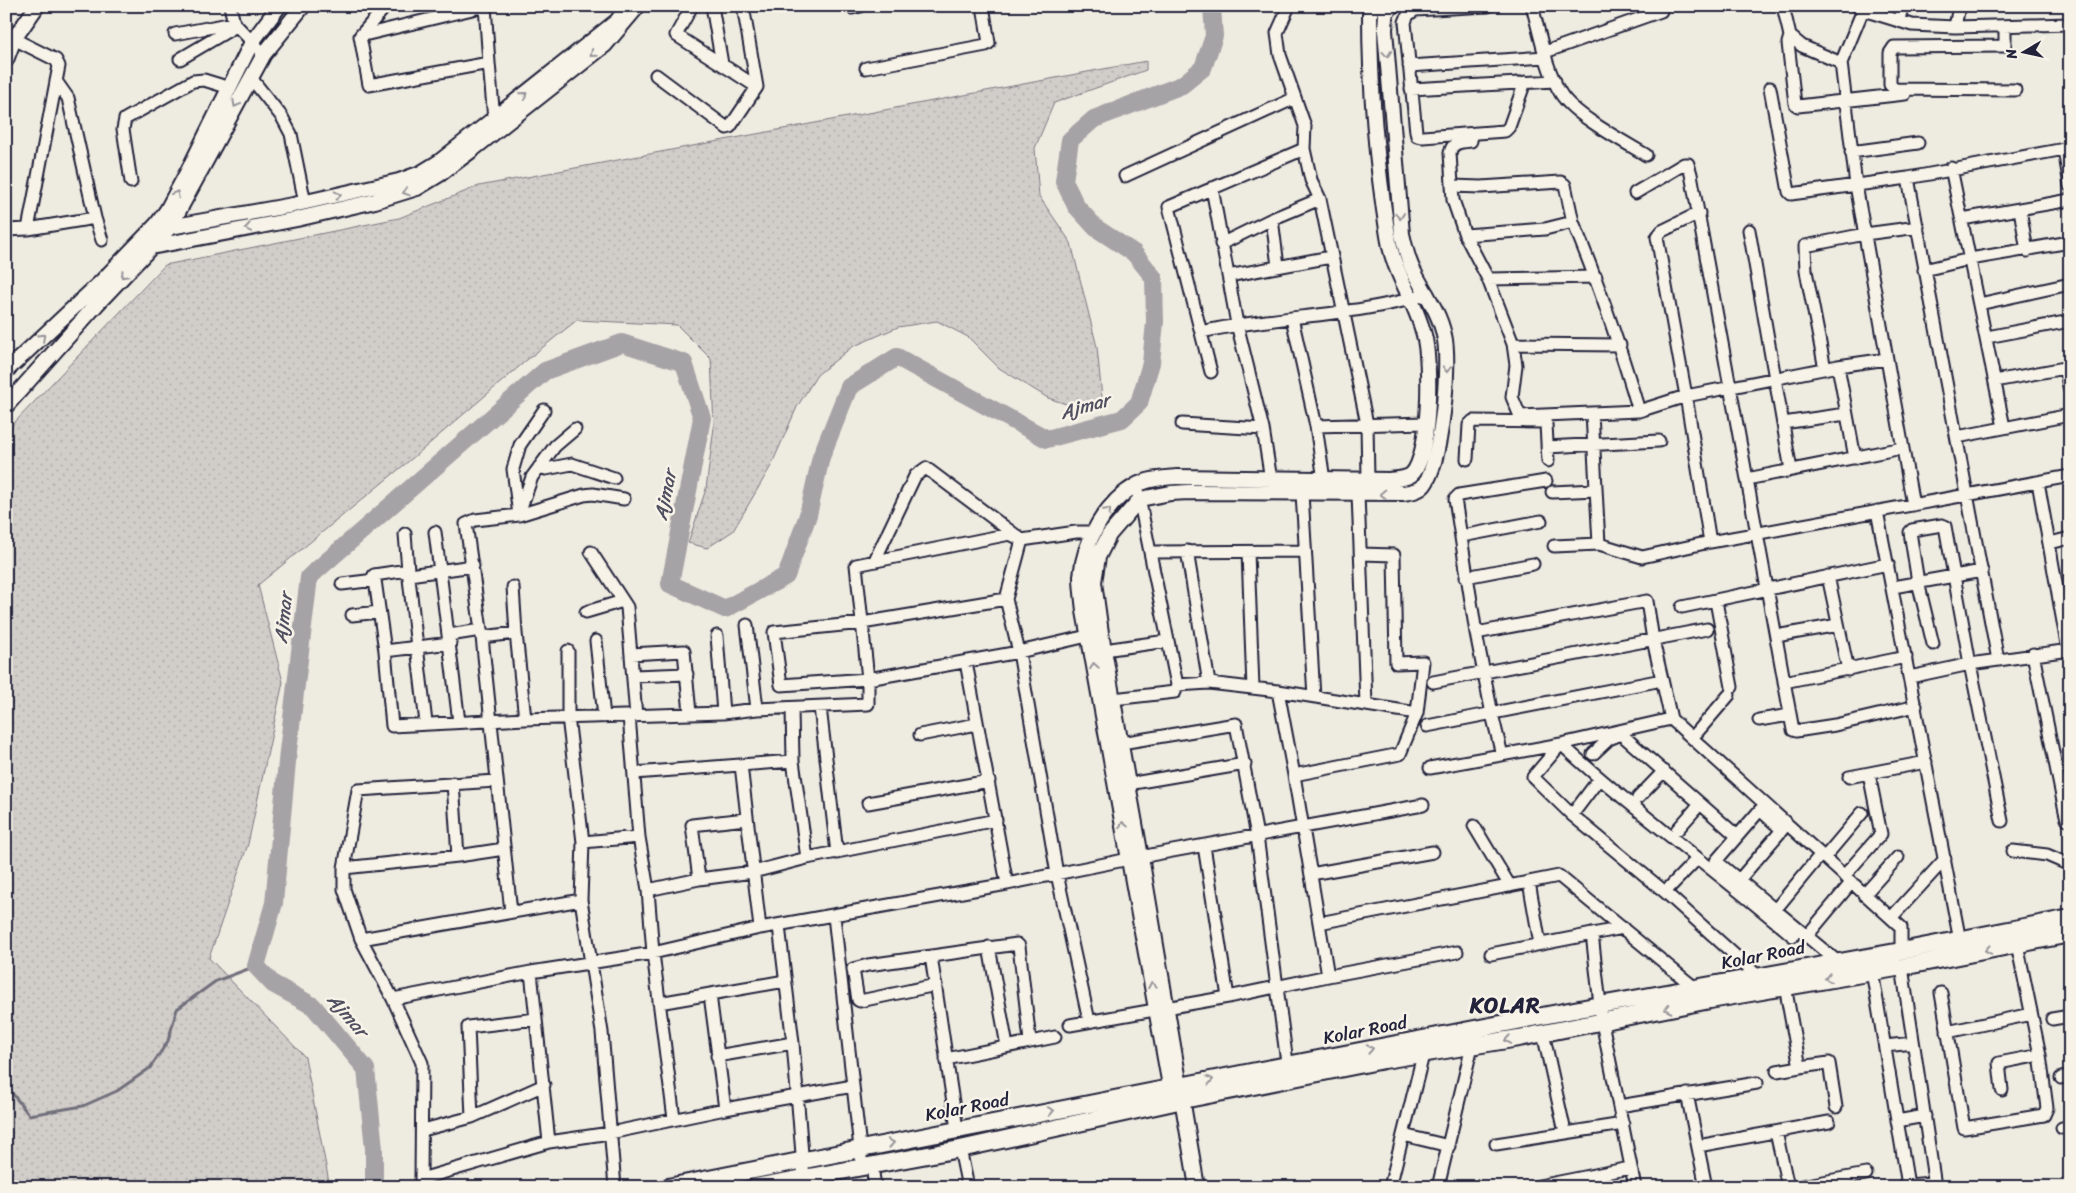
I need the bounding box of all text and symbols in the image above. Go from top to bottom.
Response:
north arrow [1998,28,2048,78]
text: N [1999,47,2025,62]
one-way arrow [589,48,599,57]
one-way arrow [1381,50,1392,58]
one-way arrow [518,91,527,100]
one-way arrow [232,99,242,108]
one-way arrow [403,186,411,196]
one-way arrow [169,190,179,199]
one-way arrow [334,190,343,201]
one-way arrow [1395,212,1406,220]
one-way arrow [244,223,253,233]
one-way arrow [121,269,130,278]
one-way arrow [36,334,45,343]
one-way arrow [1441,365,1452,373]
water label: Ajmar [1055,382,1117,429]
water label: Ajmar [644,464,687,524]
one-way arrow [1378,488,1386,499]
one-way arrow [1103,508,1112,517]
water label: Ajmar [264,588,302,646]
one-way arrow [1089,661,1099,670]
one-way arrow [1118,821,1129,830]
street label: Kolar Road [1718,931,1809,979]
one-way arrow [1983,944,1992,955]
one-way arrow [1823,973,1832,983]
one-way arrow [1147,981,1157,990]
water label: Ajmar [318,984,379,1047]
district label: KOLAR [1469,986,1540,1025]
one-way arrow [1664,1003,1672,1014]
street label: Kolar Road [1320,1006,1411,1054]
one-way arrow [1504,1034,1513,1044]
one-way arrow [1365,1045,1374,1055]
one-way arrow [1206,1076,1215,1086]
street label: Kolar Road [922,1083,1013,1131]
one-way arrow [1046,1107,1055,1117]
one-way arrow [887,1138,896,1148]

